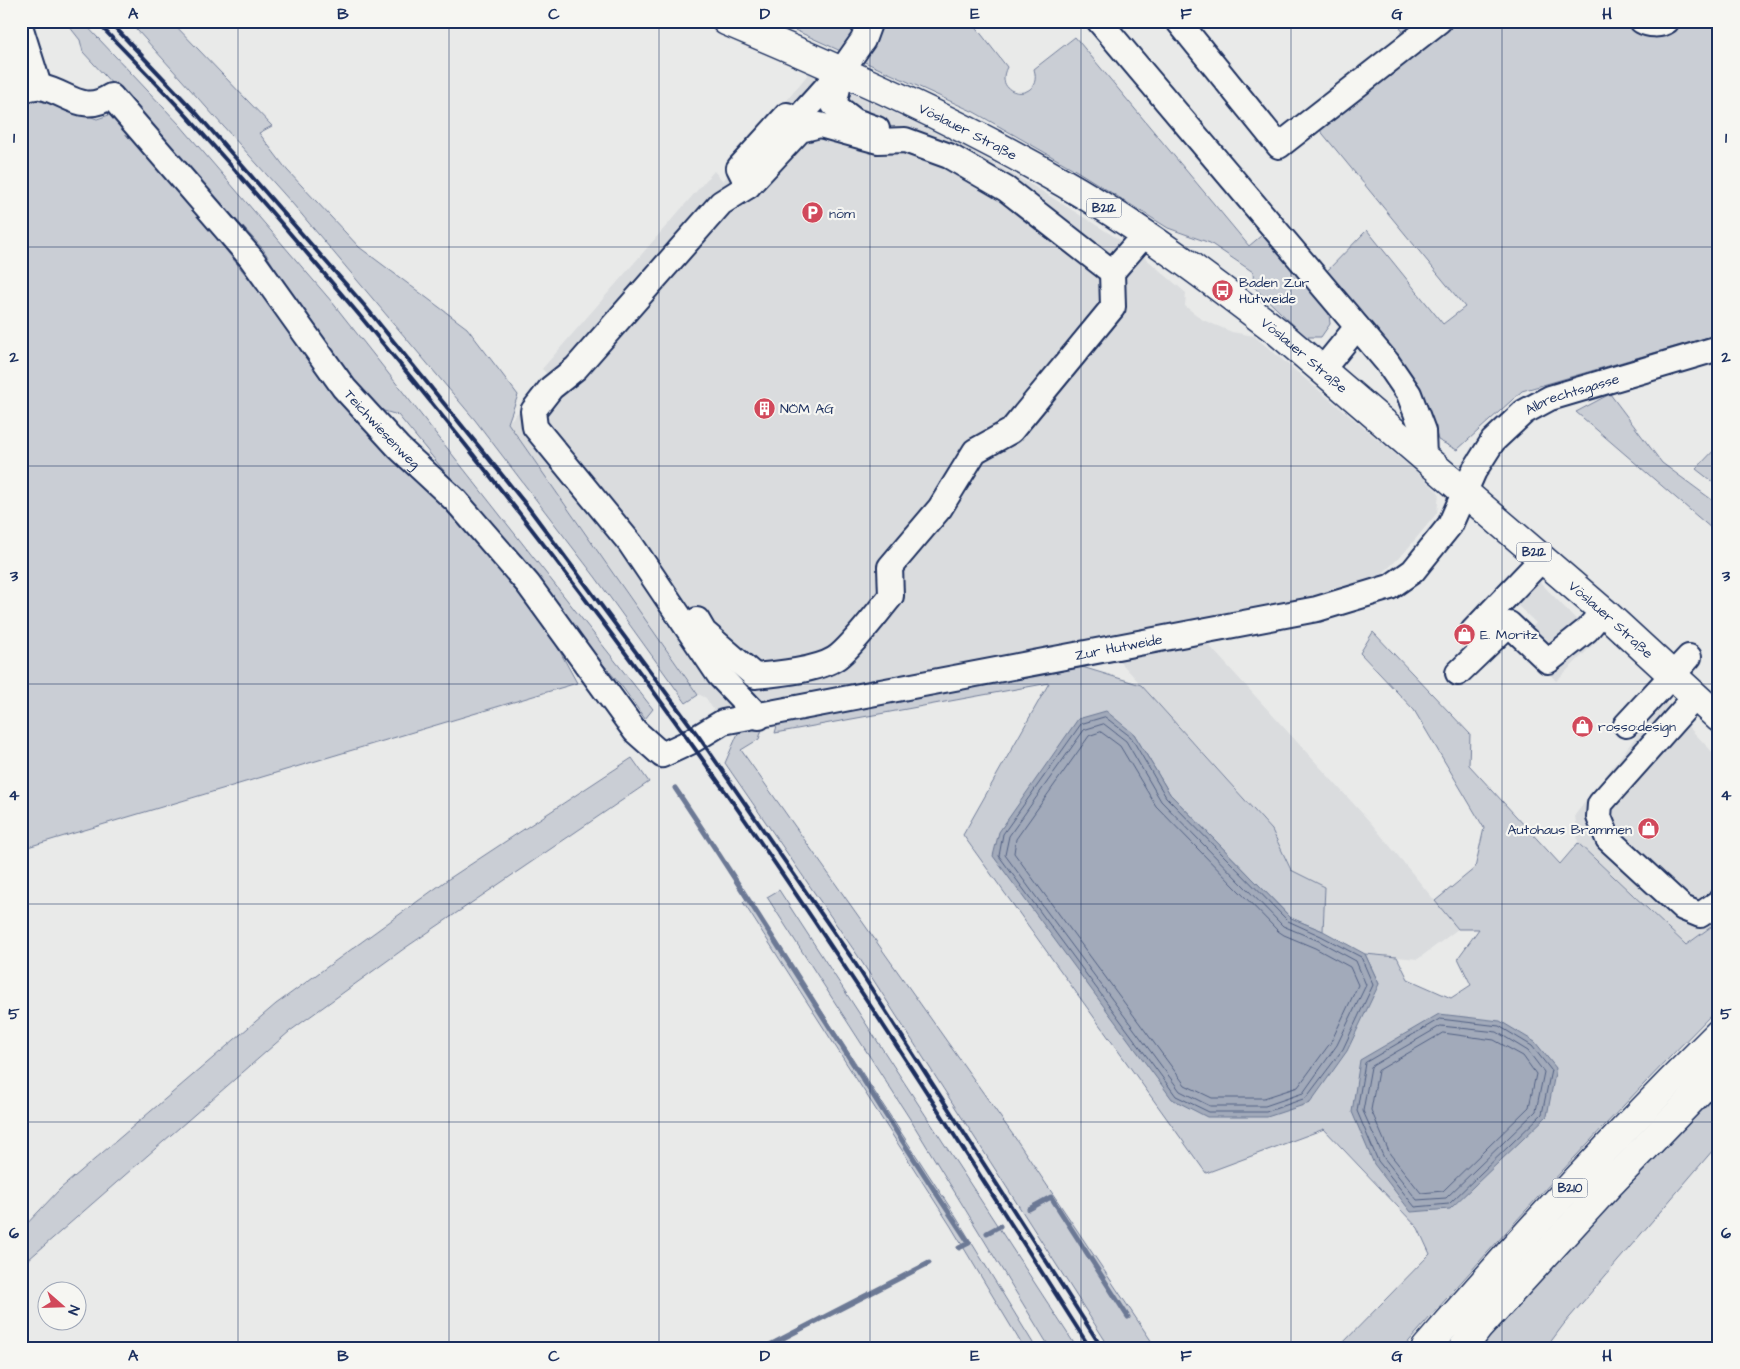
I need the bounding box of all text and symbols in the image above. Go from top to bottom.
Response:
text: A [128,3,139,25]
text: B [337,3,349,25]
text: C [548,3,560,25]
text: D [760,3,771,25]
text: E [970,3,980,25]
text: F [1180,3,1192,25]
text: G [1391,3,1403,25]
text: H [1602,3,1612,25]
street label: Vöslauer Straße [915,99,1021,166]
text: 1 [13,127,16,149]
text: 1 [1725,127,1728,149]
road number: B212 [1086,198,1122,218]
parking icon: nöm [801,201,825,225]
place label: nöm [829,204,855,224]
place label: Baden Zur Hutweide [1239,273,1310,309]
bus stop icon: Baden Zur Hutweide [1211,278,1235,302]
street label: Vöslauer Straße [1256,313,1352,399]
text: 2 [8,346,19,368]
text: 2 [1720,346,1731,368]
street label: Albrechtsgasse [1522,369,1622,421]
street label: Teichwiesenweg [339,385,424,474]
building icon: NÖM AG [752,396,776,420]
place label: NÖM AG [780,399,834,419]
road number: B212 [1516,542,1552,562]
text: 3 [9,565,19,587]
text: 3 [1721,565,1731,587]
street label: Vöslauer Straße [1564,577,1658,664]
shop icon: E. Moritz [1452,622,1476,646]
place label: E. Moritz [1480,625,1538,645]
street label: Zur Hutweide [1073,630,1164,666]
shop icon: rosso:design [1570,714,1594,738]
place label: rosso:design [1598,717,1676,737]
text: 4 [9,784,20,806]
text: 4 [1721,784,1732,806]
shop icon: Autohaus Brammen [1636,817,1660,841]
place label: Autohaus Brammen [1507,820,1632,840]
text: 5 [8,1003,20,1025]
text: 5 [1720,1003,1732,1025]
road number: B210 [1552,1178,1588,1198]
text: 6 [9,1222,19,1244]
text: 6 [1721,1222,1731,1244]
north arrow [38,1282,88,1332]
text: N [62,1303,84,1318]
text: A [128,1345,139,1367]
text: B [337,1345,349,1367]
text: C [548,1345,560,1367]
text: D [760,1345,771,1367]
text: E [970,1345,980,1367]
text: F [1180,1345,1192,1367]
text: G [1391,1345,1403,1367]
text: H [1602,1345,1612,1367]

